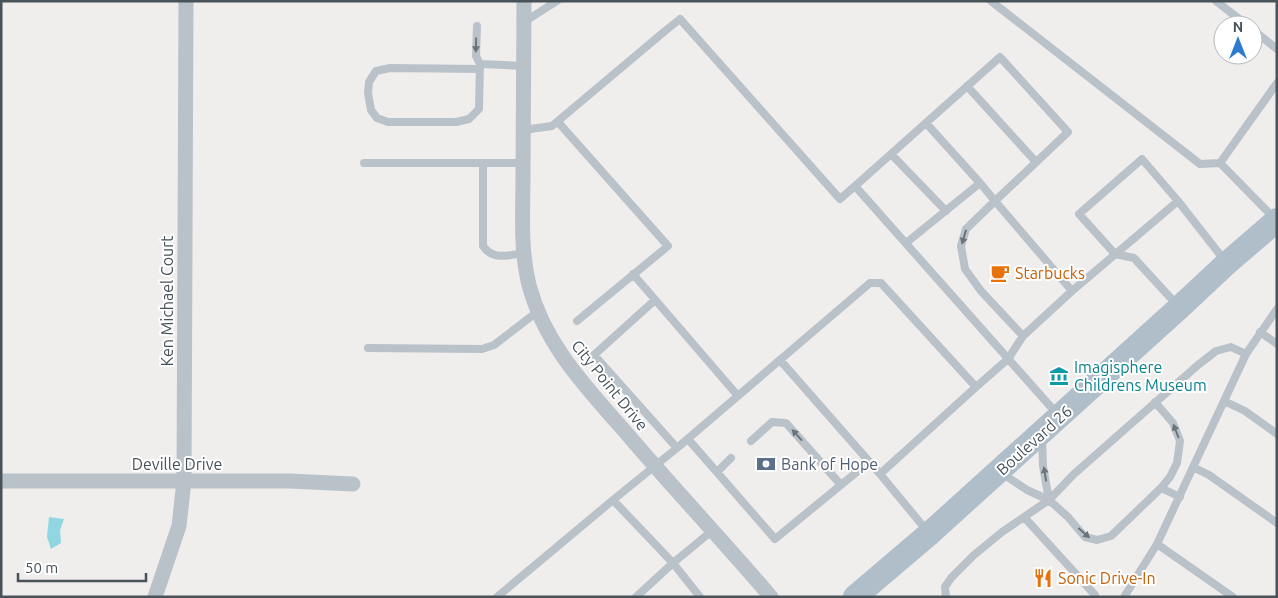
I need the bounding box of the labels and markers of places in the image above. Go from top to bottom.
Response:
cafe icon: Starbucks [989,262,1011,284]
place label: Starbucks [1015,264,1085,282]
place label: Imagisphere Childrens Museum [1074,358,1207,394]
museum icon: Imagisphere Childrens Museum [1048,365,1070,387]
bank icon: Bank of Hope [755,453,777,475]
place label: Bank of Hope [781,455,878,473]
restaurant icon: Sonic Drive-In [1032,567,1054,589]
place label: Sonic Drive-In [1058,569,1156,587]

